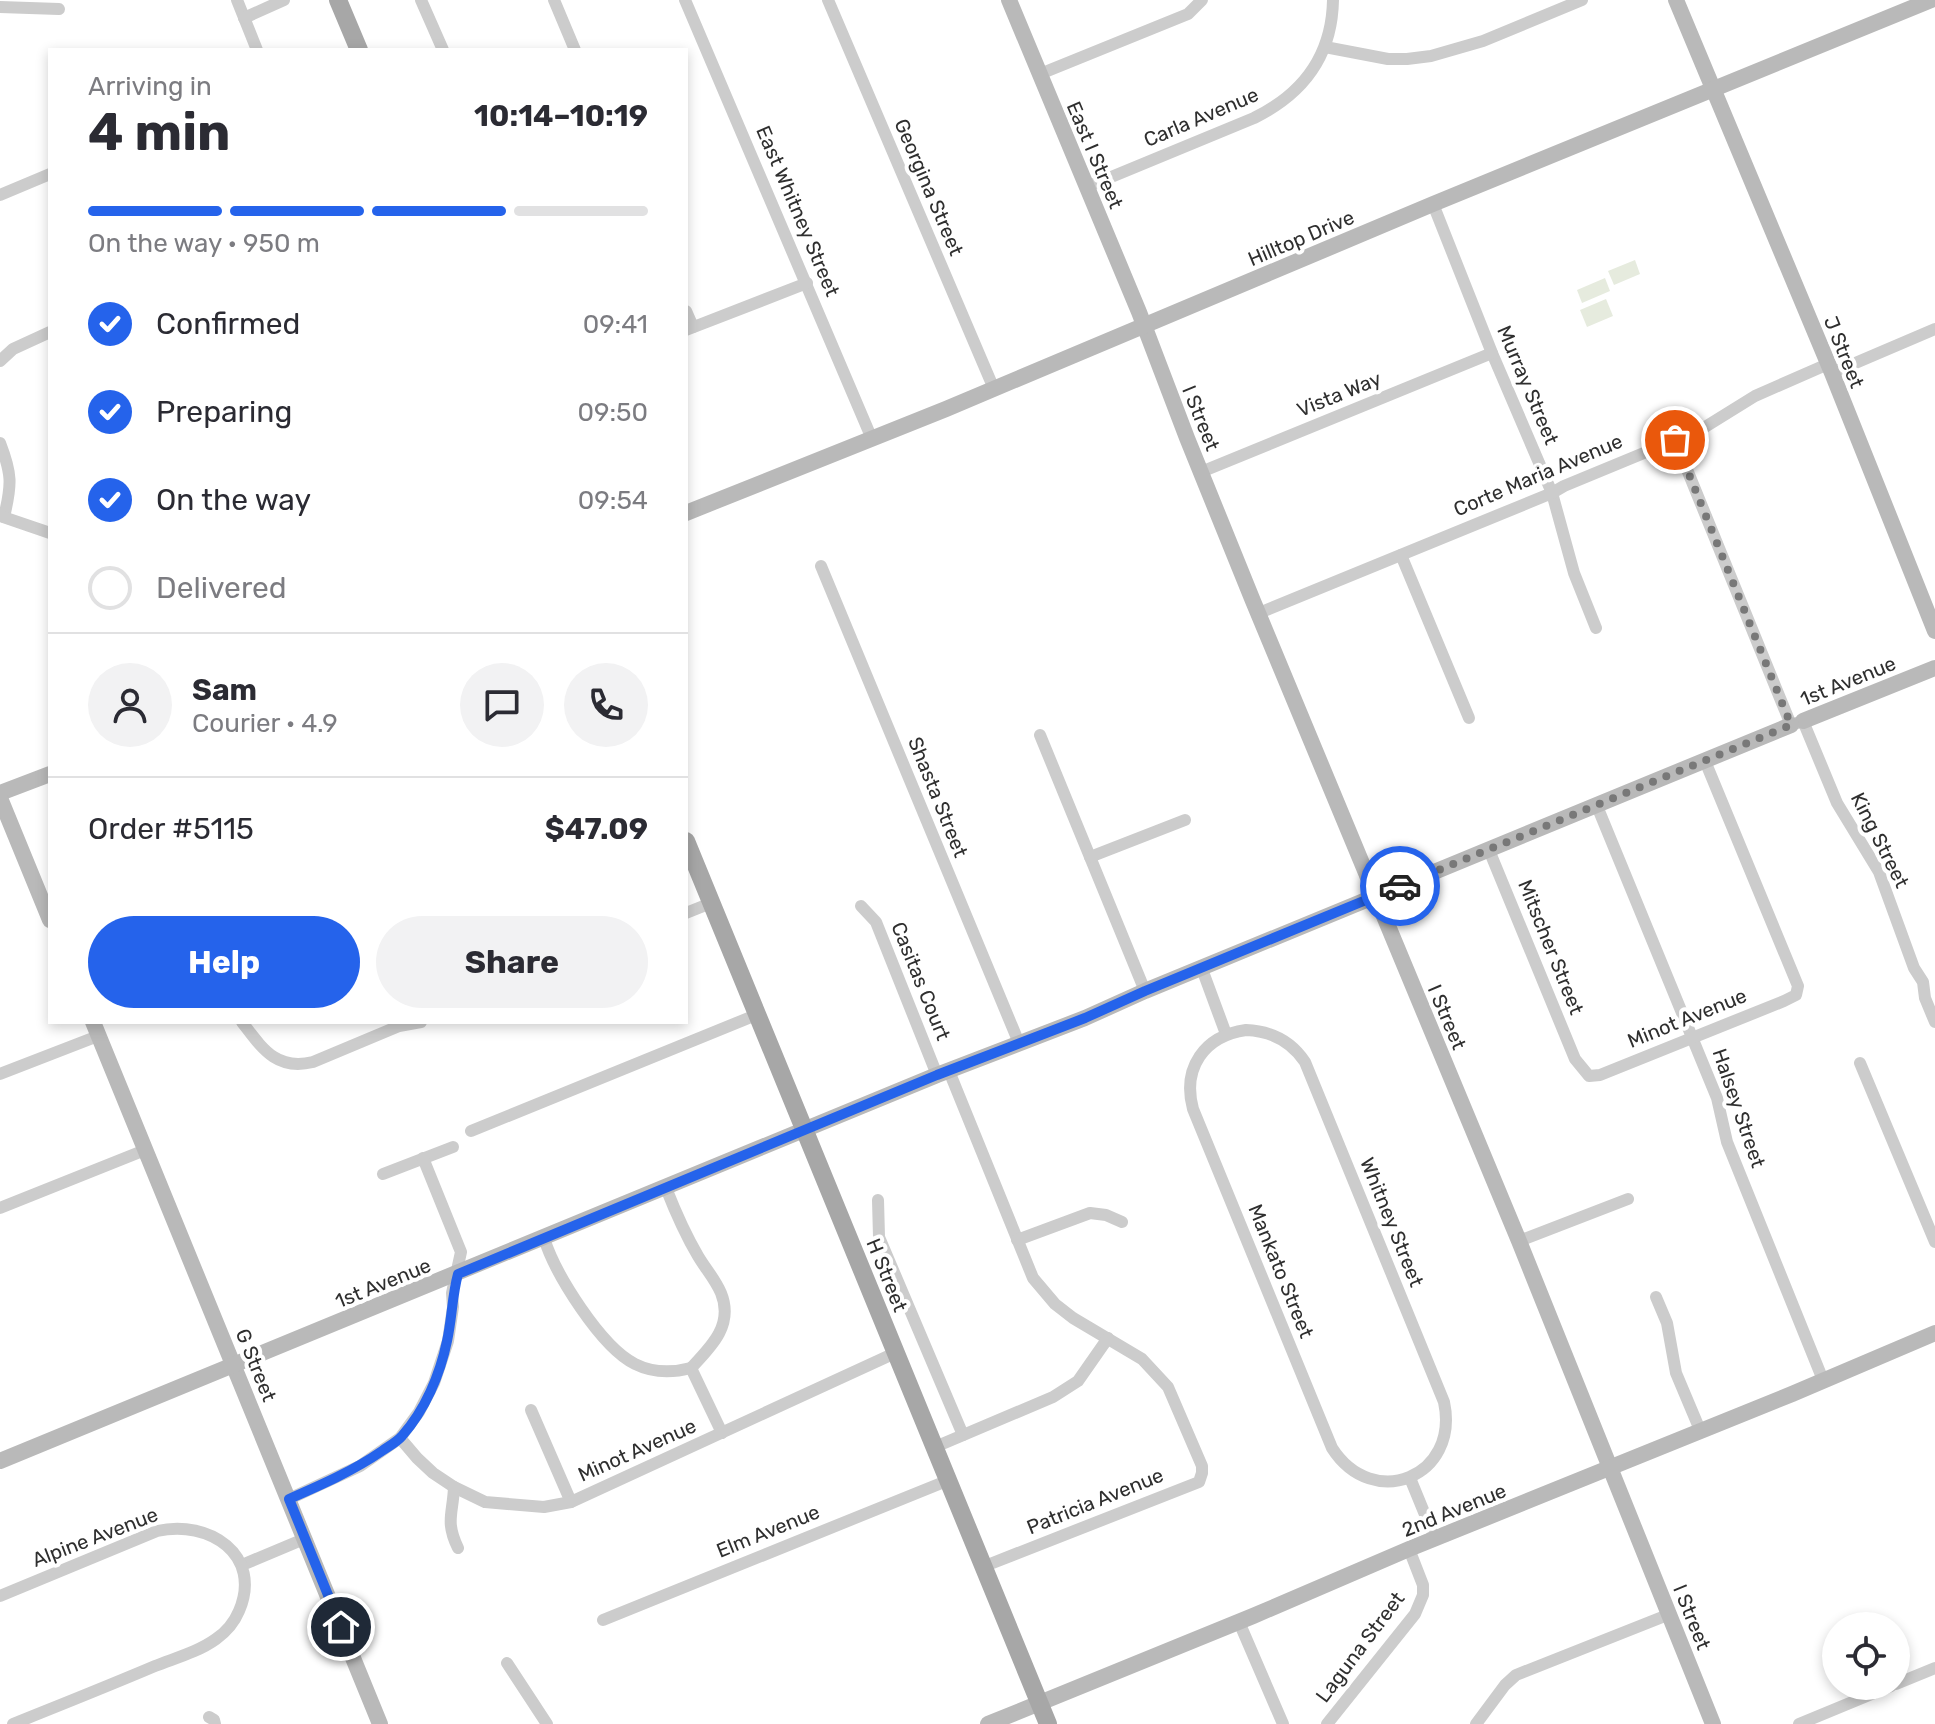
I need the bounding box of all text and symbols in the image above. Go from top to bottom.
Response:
text: Arriving in [88,71,212,102]
street label: Carla Avenue [1140,82,1262,152]
text: 10:14–10:19 [474,98,648,134]
street label: East I Street [1062,98,1128,212]
text: 4 min [88,101,231,163]
street label: Georgina Street [889,115,969,259]
street label: East Whitney Street [751,122,845,300]
street label: Hilltop Drive [1244,205,1358,271]
text: On the way · 950 m [88,228,320,259]
icon: check [88,302,132,346]
text: Confirmed [156,306,300,342]
text: 09:41 [583,309,648,340]
street label: J Street [1819,313,1869,392]
street label: Murray Street [1492,322,1564,448]
street label: Vista Way [1293,366,1385,422]
street label: I Street [1177,382,1225,454]
icon: check [88,390,132,434]
text: Preparing [156,394,292,430]
text: 09:50 [577,397,648,428]
pin [1641,406,1709,474]
icon: bag [1653,418,1697,462]
street label: Corte Maria Avenue [1450,429,1626,521]
icon: check [88,478,132,522]
text: On the way [156,482,311,518]
text: 09:54 [578,485,648,516]
text: Delivered [156,570,287,606]
street label: 1st Avenue [1797,651,1899,711]
button: person [88,663,172,747]
button: chat [460,663,544,747]
button: phone [564,663,648,747]
text: Sam [192,672,257,708]
text: Courier · 4.9 [192,708,338,739]
street label: Shasta Street [903,733,973,861]
street label: King Street [1846,788,1914,892]
text: Order #5115 [88,811,254,847]
text: $47.09 [545,811,648,847]
courier [1360,846,1440,926]
icon: car [1378,864,1422,908]
street label: Mitscher Street [1513,876,1589,1018]
button: Help [88,916,360,1008]
button: Share [376,916,648,1008]
street label: Casitas Court [886,918,956,1044]
street label: I Street [1423,981,1471,1053]
street label: Minot Avenue [1624,983,1750,1053]
street label: Halsey Street [1707,1045,1771,1171]
street label: Whitney Street [1355,1154,1429,1290]
street label: Mankato Street [1243,1201,1319,1342]
street label: H Street [861,1235,913,1315]
street label: 1st Avenue [332,1253,434,1313]
street label: G Street [231,1325,281,1405]
street label: Minot Avenue [574,1413,700,1487]
street label: Patricia Avenue [1023,1463,1167,1539]
street label: 2nd Avenue [1398,1478,1510,1542]
street label: Elm Avenue [713,1499,823,1563]
street label: Alpine Avenue [29,1502,161,1572]
street label: I Street [1668,1581,1716,1653]
street label: Laguna Street [1311,1587,1409,1707]
pin [307,1593,375,1661]
icon: home [319,1605,363,1649]
map controls [1822,1612,1910,1700]
button: locate [1822,1612,1910,1700]

